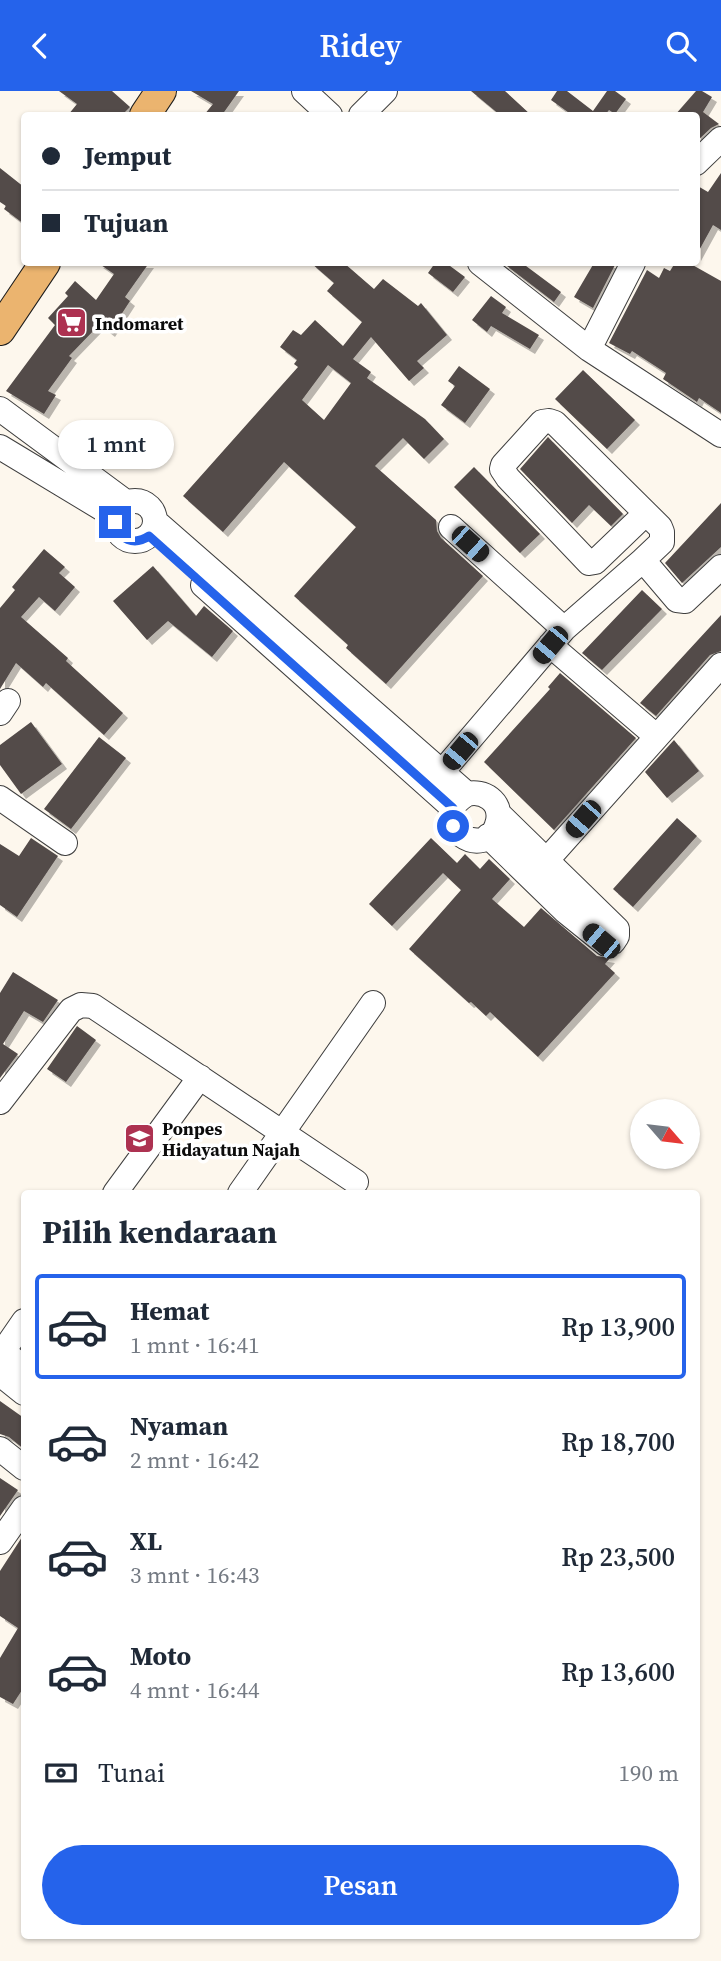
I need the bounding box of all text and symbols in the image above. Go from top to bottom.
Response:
text: Ridey [319,24,402,68]
icon: back [21,27,59,65]
icon: search [662,27,700,65]
text: Jemput [84,138,171,174]
text: Tujuan [84,205,169,241]
supermarket icon: Indomaret [55,306,89,340]
place label: Indomaret [95,311,184,336]
callout: 1 mnt [57,421,173,469]
text: 1 mnt [86,428,146,460]
route end [99,506,131,538]
car [448,522,493,566]
car [529,622,572,668]
car [439,728,482,774]
car [562,796,605,842]
route start [437,810,469,842]
car [579,919,624,963]
north arrow [630,1099,700,1169]
map controls [630,1099,700,1169]
place label: Ponpes Hidayatun Najah [162,1116,300,1162]
school or university icon: Ponpes Hidayatun Najah [122,1121,156,1155]
text: Pilih kendaraan [42,1210,277,1254]
text: Hemat [130,1293,209,1329]
icon: car [46,1295,109,1358]
text: Rp 13,900 [561,1309,675,1345]
text: 1 mnt · 16:41 [130,1329,259,1361]
text: Nyaman [130,1408,228,1444]
icon: car [46,1410,109,1473]
text: Rp 18,700 [561,1424,675,1460]
text: 2 mnt · 16:42 [130,1444,259,1476]
text: XL [130,1523,162,1559]
icon: car [46,1525,109,1588]
text: Rp 23,500 [561,1539,675,1575]
text: 3 mnt · 16:43 [130,1559,259,1591]
text: Moto [130,1638,191,1674]
icon: car [46,1640,109,1703]
text: Rp 13,600 [561,1654,675,1690]
text: 4 mnt · 16:44 [130,1674,259,1706]
icon: cash [42,1754,80,1792]
text: Tunai [98,1755,165,1791]
text: 190 m [618,1757,679,1789]
button: Pesan [42,1845,679,1925]

